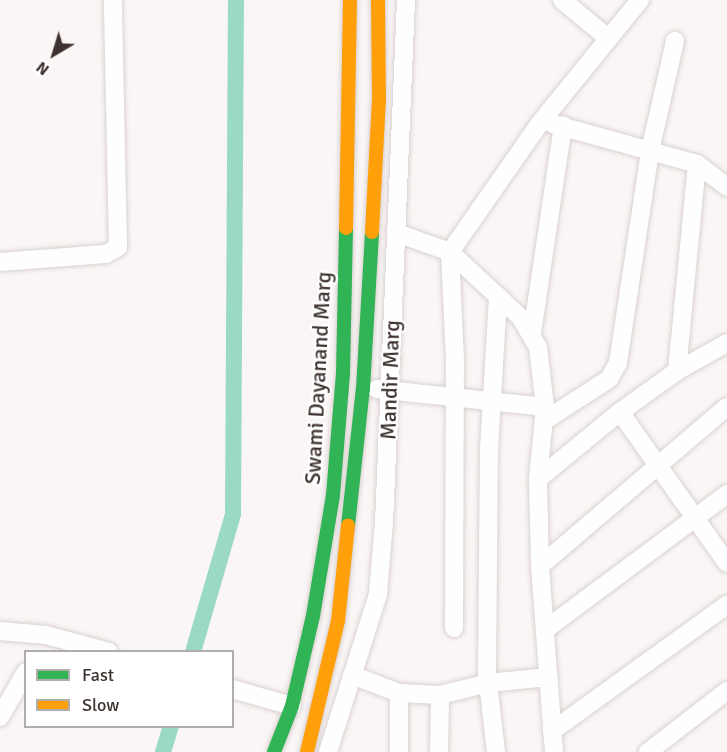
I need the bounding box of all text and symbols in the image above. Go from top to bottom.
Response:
north arrow [24,24,84,84]
text: N [32,57,53,79]
street label: Swami Dayanand Marg [299,271,337,485]
street label: Mandir Marg [375,320,405,440]
legend [24,650,234,728]
text: Fast [82,664,114,686]
text: Slow [82,694,119,716]

